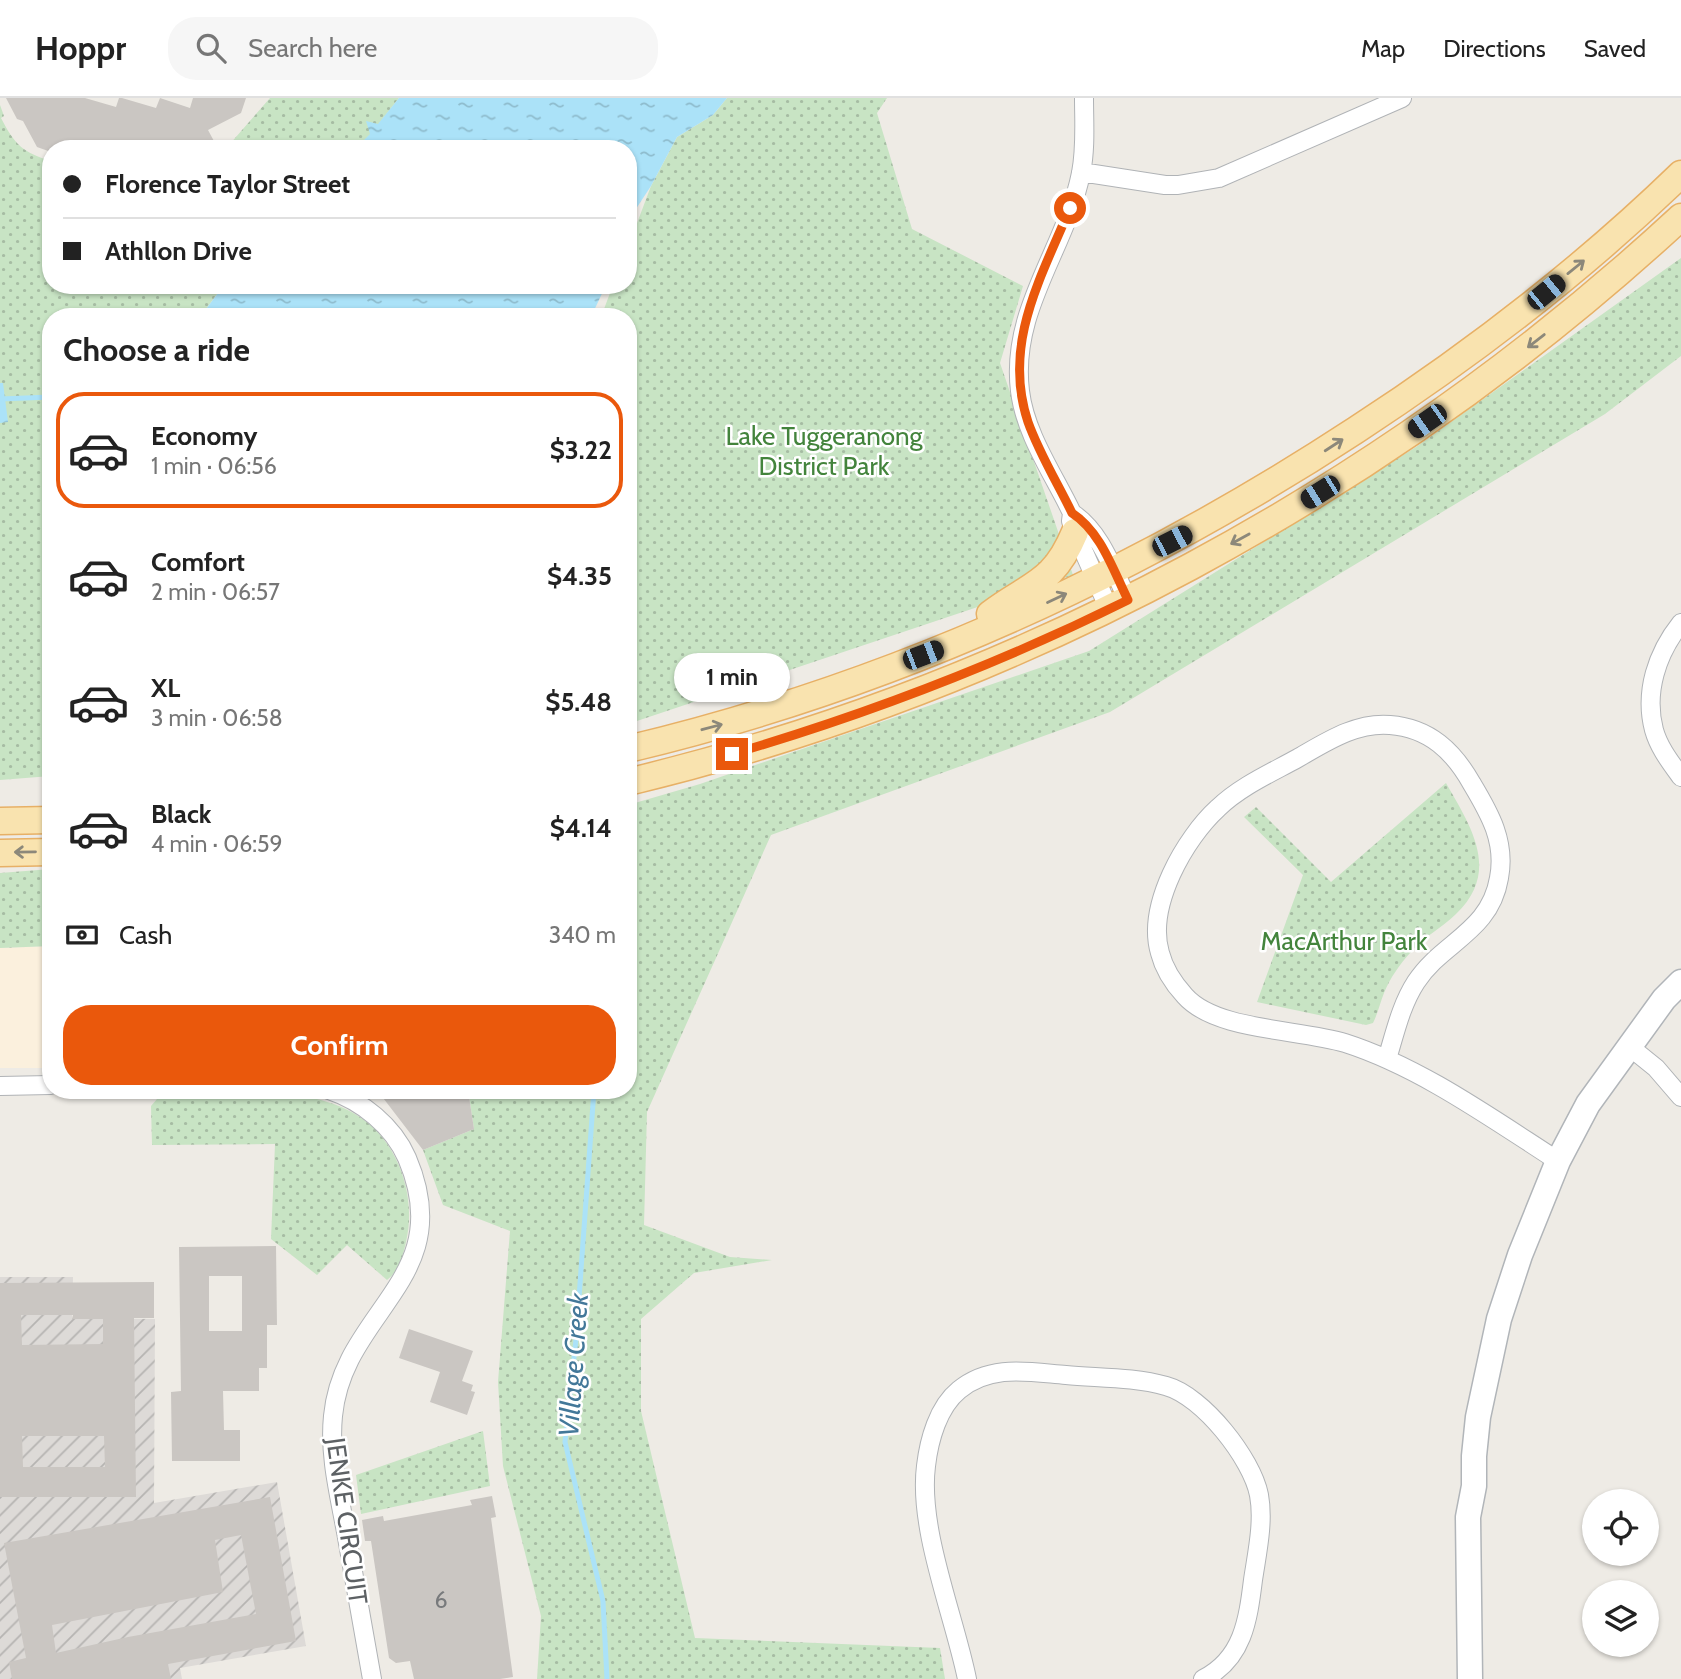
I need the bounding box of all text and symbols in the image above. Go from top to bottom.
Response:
search box [168,17,658,80]
text: Hoppr [35,28,126,68]
icon: search [192,29,230,67]
text: Search here [248,32,377,64]
text: Map [1361,34,1405,63]
text: Directions [1443,34,1546,63]
text: Saved [1584,34,1646,63]
text: Florence Taylor Street [105,168,350,200]
route start [1054,192,1086,224]
text: Athllon Drive [105,235,252,267]
one-way arrow [1567,259,1585,275]
car [1524,271,1569,313]
text: Choose a ride [63,330,250,369]
one-way arrow [1527,333,1545,348]
car [1404,400,1451,442]
icon: car [67,419,130,482]
text: Economy [151,420,257,452]
park label: Lake Tuggeranong District Park [725,420,924,482]
text: $3.22 [550,434,612,466]
one-way arrow [1324,437,1343,452]
text: 1 min · 06:56 [151,452,277,480]
car [1297,472,1344,512]
car [1149,522,1196,560]
one-way arrow [1231,532,1251,546]
icon: car [67,545,130,608]
text: Comfort [151,546,245,578]
text: $4.35 [547,560,612,592]
text: 2 min · 06:57 [151,578,280,606]
one-way arrow [1046,591,1067,604]
car [900,638,947,672]
callout: 1 min [674,652,790,702]
text: 1 min [706,663,758,691]
icon: car [67,671,130,734]
text: XL [151,672,180,704]
text: $5.48 [545,686,612,718]
text: 3 min · 06:58 [151,704,283,732]
one-way arrow [700,720,723,733]
route end [716,738,748,770]
icon: car [67,797,130,860]
text: Black [151,798,211,830]
text: $4.14 [550,812,612,844]
text: 4 min · 06:59 [151,830,283,858]
one-way arrow [14,846,37,859]
icon: cash [63,916,101,954]
text: Cash [119,919,172,951]
text: 340 m [549,921,616,949]
park label: MacArthur Park [1261,925,1428,957]
button: Confirm [63,1005,616,1085]
water label: Village Creek [551,1291,595,1438]
street label: JENKE CIRCUIT [319,1435,375,1607]
map controls [1582,1489,1659,1657]
button: locate [1582,1489,1659,1566]
button: layers [1582,1580,1659,1657]
house number: 6 [434,1586,448,1614]

